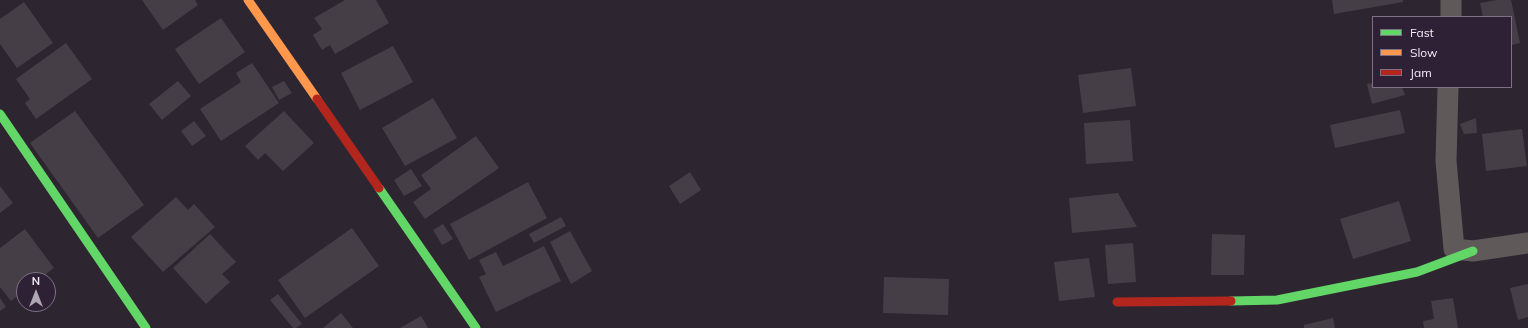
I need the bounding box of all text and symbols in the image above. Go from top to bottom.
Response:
legend [1372,16,1512,88]
text: Fast [1410,25,1434,40]
text: Slow [1410,45,1438,60]
text: Jam [1410,65,1432,80]
north arrow [16,272,56,312]
text: N [32,274,40,288]

